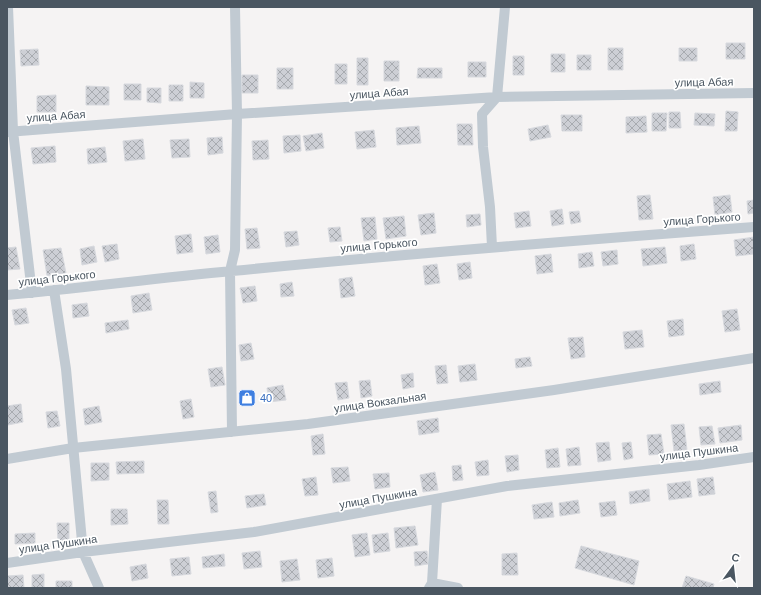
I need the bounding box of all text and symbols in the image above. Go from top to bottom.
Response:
street label: улица Абая [675,75,734,89]
street label: улица Абая [349,85,409,101]
street label: улица Абая [26,108,86,124]
street label: улица Горького [663,210,741,228]
street label: улица Горького [340,236,418,254]
street label: улица Горького [18,268,96,288]
shop icon: 40 [237,388,257,408]
street label: улица Вокзальная [333,390,427,414]
place label: 40 [260,392,272,404]
street label: улица Пушкина [659,441,740,463]
street label: улица Пушкина [338,485,419,511]
street label: улица Пушкина [18,532,99,555]
north arrow [713,547,753,587]
text: С [730,551,741,564]

